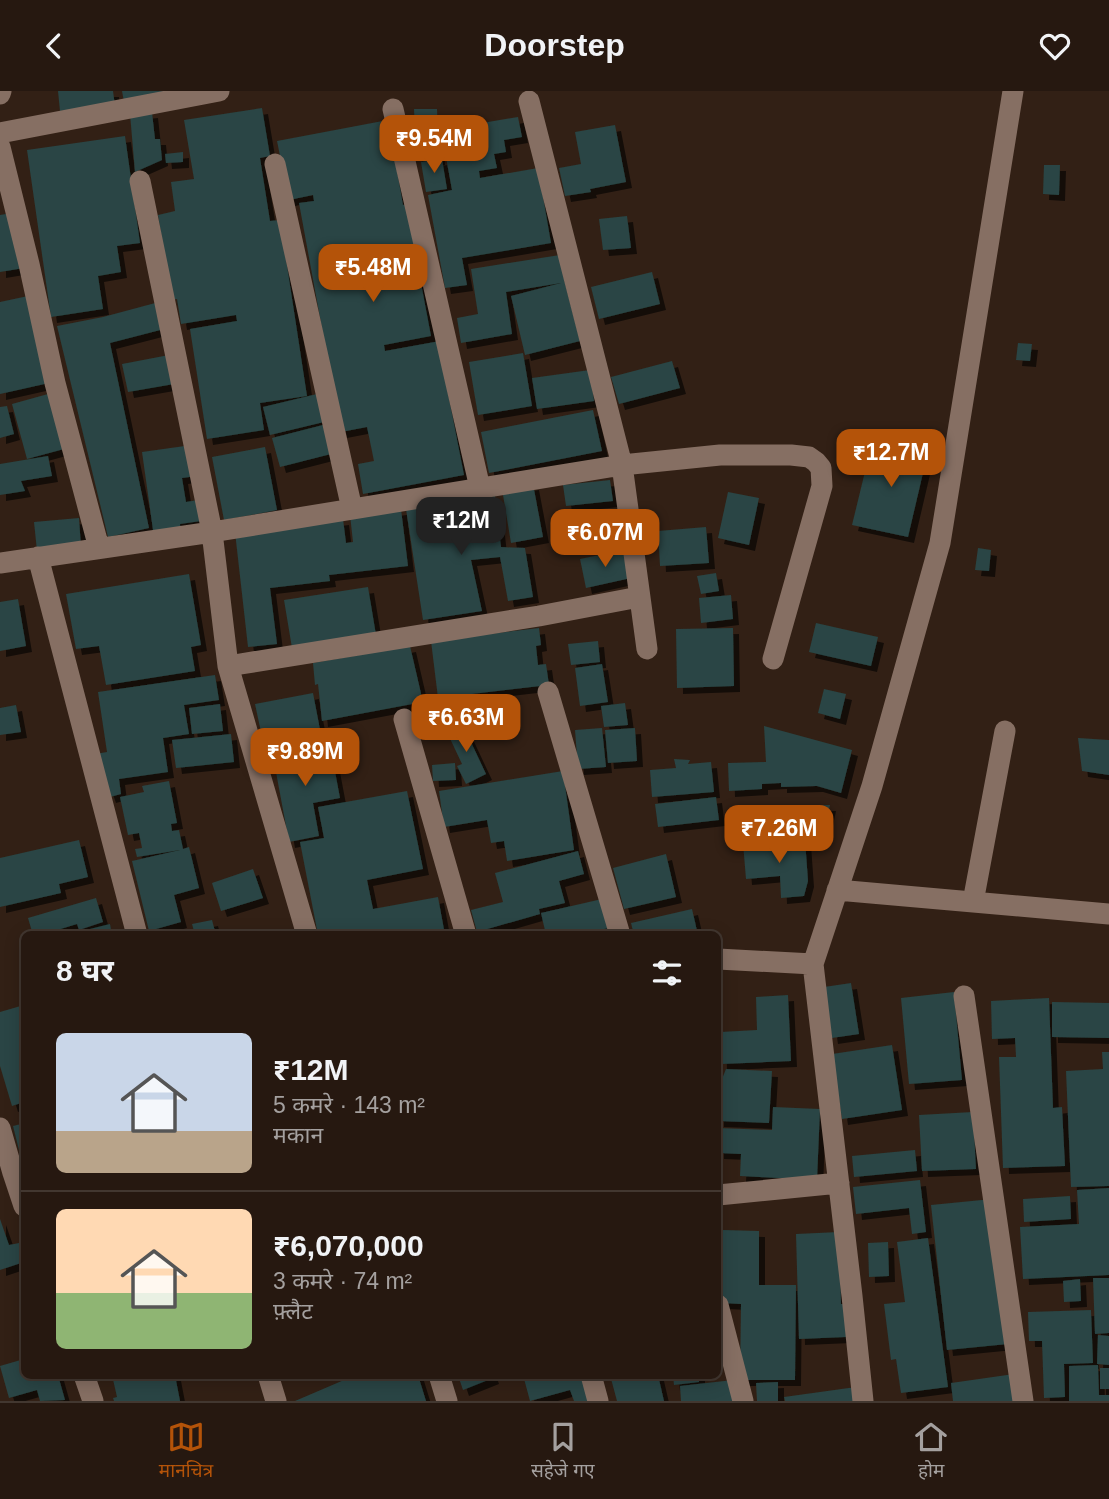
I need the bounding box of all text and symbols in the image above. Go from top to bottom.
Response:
icon: back [35,27,73,65]
text: Doorstep [484,27,625,63]
icon: heart [1036,27,1074,65]
pin: ₹9.54M [377,115,491,175]
text: ₹9.54M [395,125,473,151]
pin: ₹5.48M [316,245,430,304]
text: ₹5.48M [334,254,412,280]
pin: ₹12.7M [834,429,948,489]
text: ₹12.7M [852,439,930,465]
pin: ₹12M [420,497,502,557]
text: ₹12M [432,507,490,533]
pin: ₹6.07M [548,510,662,569]
text: ₹6.07M [566,519,644,545]
pin: ₹6.63M [409,695,523,754]
text: ₹6.63M [427,704,505,730]
pin: ₹9.89M [248,729,362,788]
text: ₹9.89M [266,738,344,764]
pin: ₹7.26M [722,805,836,865]
text: ₹7.26M [740,815,818,841]
text: 8 घर [56,954,114,987]
icon: filters [648,954,686,992]
text: ₹12M [273,1053,349,1086]
icon: home [112,1061,196,1145]
text: 5 कमरे · 143 m² [273,1092,425,1118]
text: मकान [273,1122,323,1148]
text: ₹6,070,000 [273,1229,424,1262]
icon: home [112,1237,196,1321]
text: 3 कमरे · 74 m² [273,1268,412,1294]
text: फ़्लैट [273,1298,313,1324]
tab: मानचित्र [159,1418,213,1485]
tab: सहेजे गए [531,1418,594,1485]
tab: होम [912,1418,950,1485]

